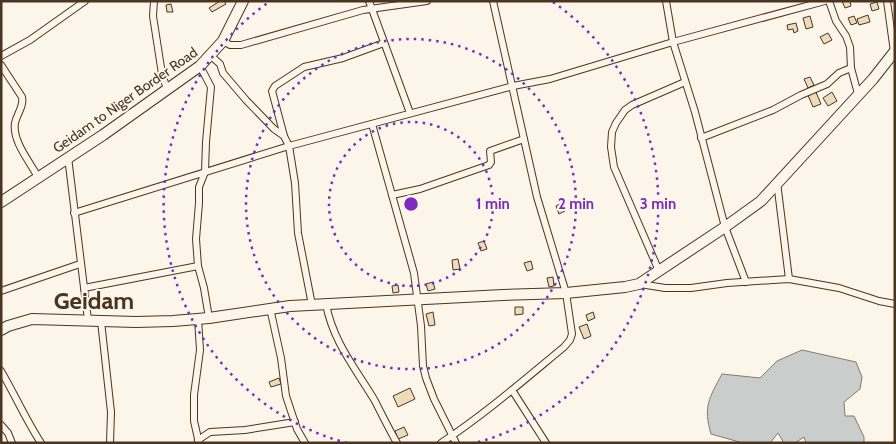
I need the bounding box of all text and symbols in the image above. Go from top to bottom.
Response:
street label: Geidam to Niger Border Road [49,43,201,157]
centre of rings [402,195,420,213]
text: 1 min [476,195,510,213]
text: 2 min [558,195,594,213]
text: 3 min [640,195,676,213]
district label: Geidam [54,286,134,315]

